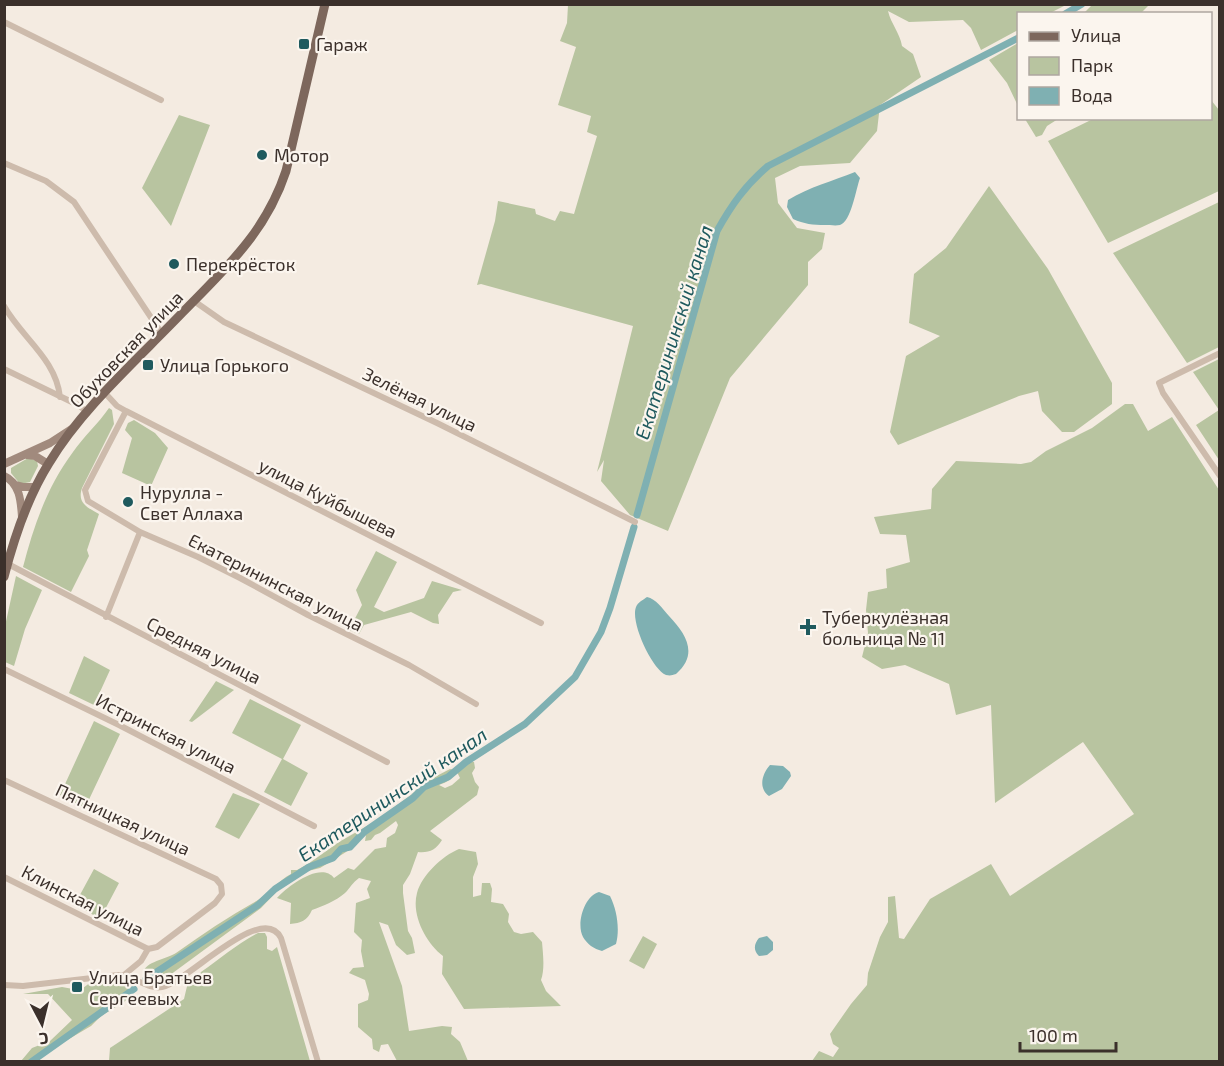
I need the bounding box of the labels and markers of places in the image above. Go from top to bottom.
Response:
place label: Гараж [316,33,368,55]
marker: Гараж [297,37,311,51]
place label: Мотор [274,144,329,166]
marker: Мотор [255,148,269,162]
place label: Перекрёсток [186,253,296,275]
marker: Перекрёсток [167,257,181,271]
place label: Улица Горького [160,354,289,376]
marker: Улица Горького [141,358,155,372]
place label: Нурулла - Свет Аллаха [140,481,243,524]
marker: Нурулла - Свет Аллаха [121,495,135,509]
place label: Туберкулёзная больница № 11 [822,606,949,649]
marker: Туберкулёзная больница № 11 [799,618,817,636]
place label: Улица Братьев Сергеевых [89,966,212,1009]
marker: Улица Братьев Сергеевых [70,980,84,994]

